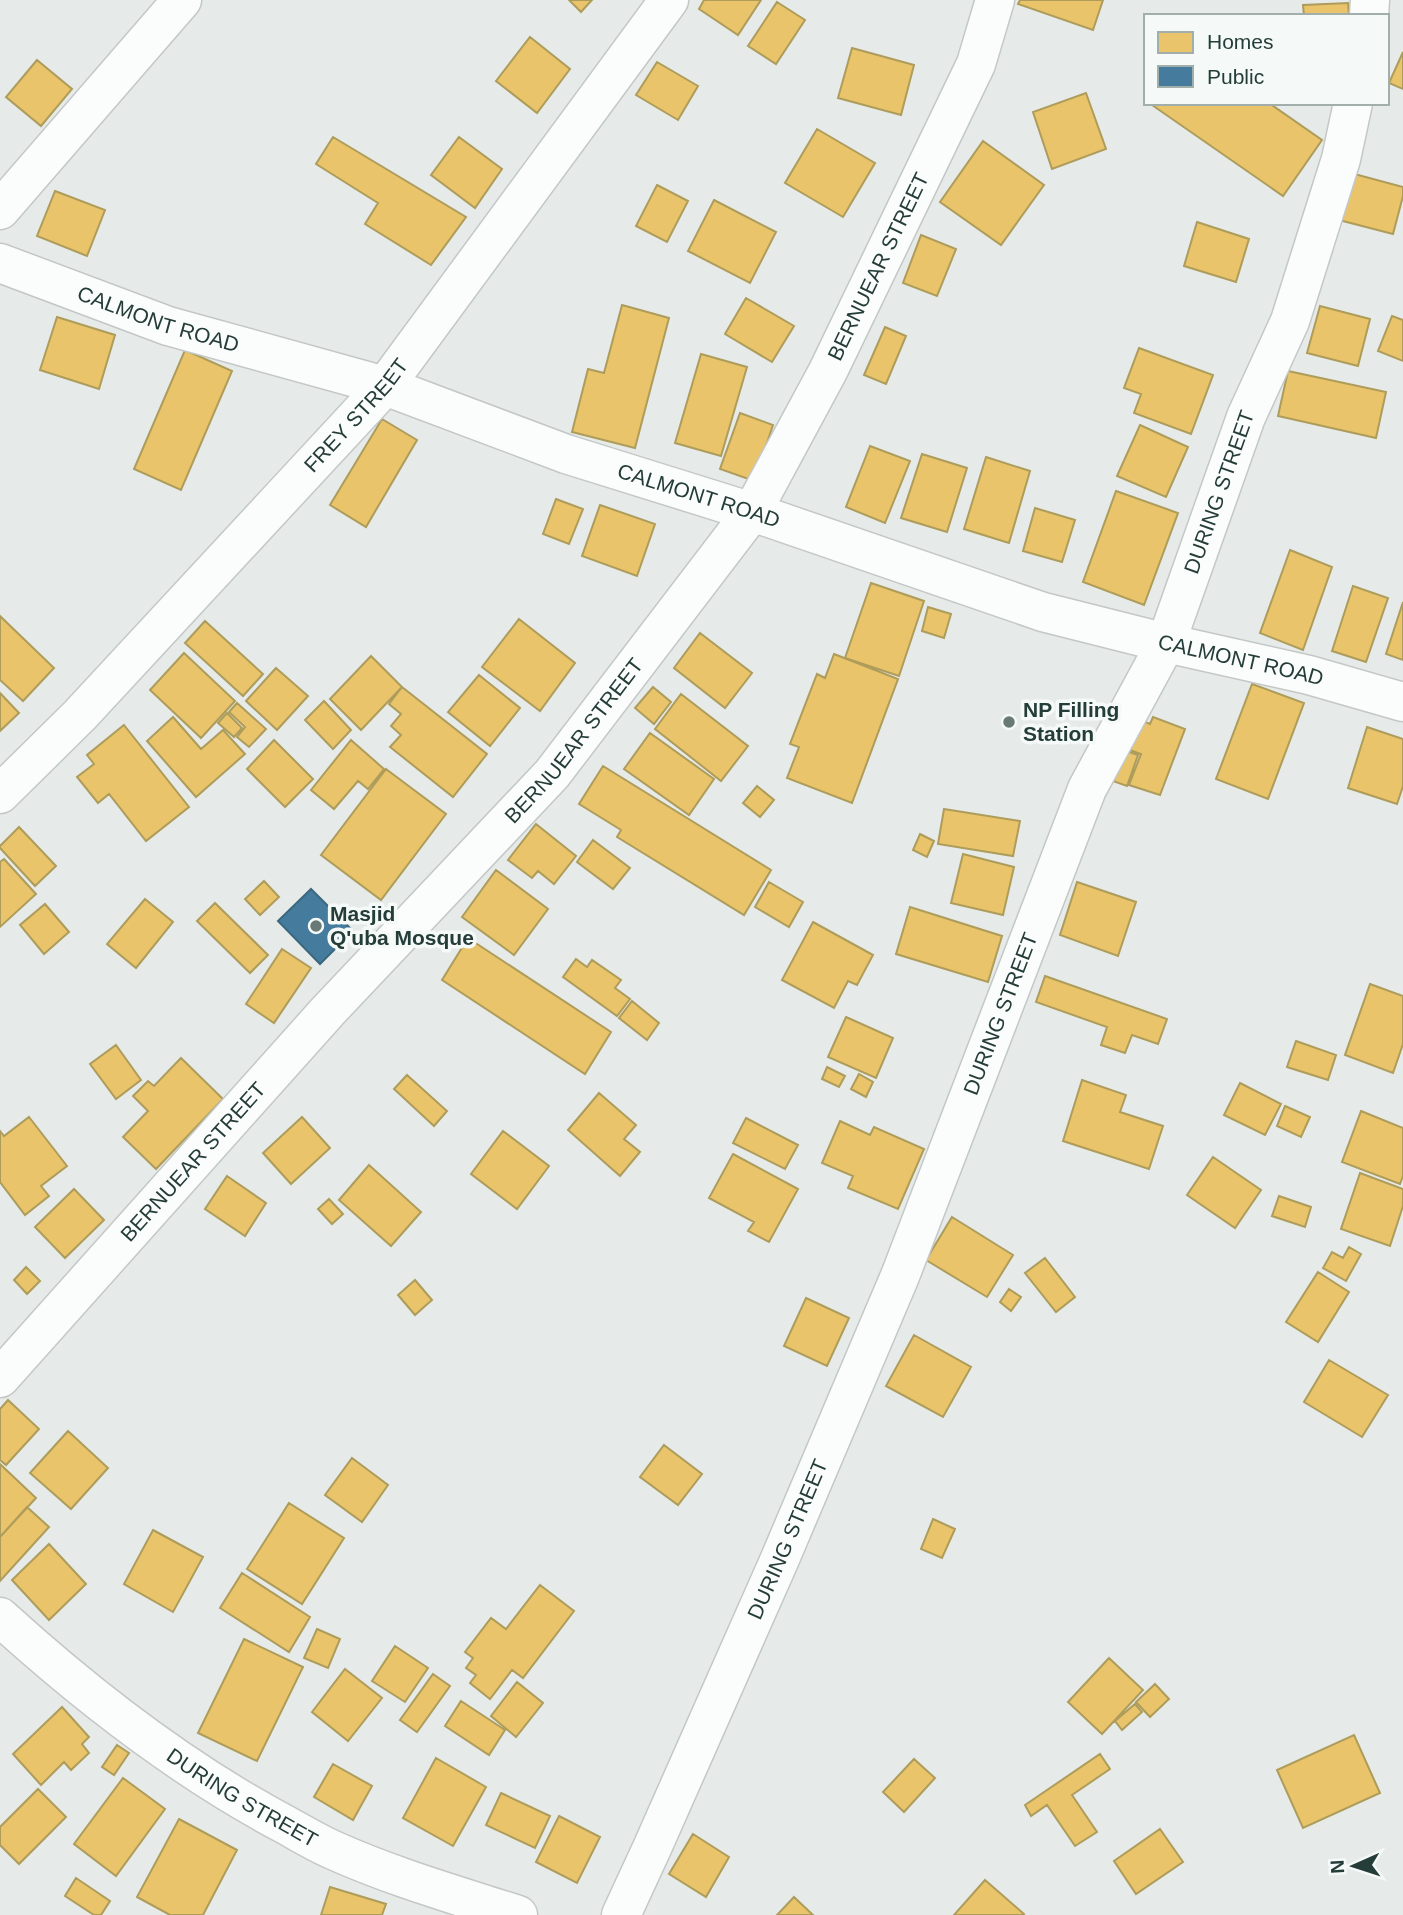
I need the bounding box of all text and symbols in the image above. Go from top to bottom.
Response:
legend [1144,14,1389,105]
text: Homes [1207,30,1274,53]
text: Public [1207,65,1264,88]
street label: BERNUEAR STREET [823,169,933,364]
street label: CALMONT ROAD [74,281,242,356]
street label: FREY STREET [299,354,412,477]
street label: DURING STREET [1179,407,1258,577]
street label: CALMONT ROAD [615,459,783,532]
street label: CALMONT ROAD [1156,629,1326,690]
street label: BERNUEAR STREET [500,653,647,827]
place label: NP Filling Station [1023,698,1119,745]
marker: NP Filling Station [1001,714,1017,730]
place label: Masjid Q'uba Mosque [330,902,474,949]
marker: Masjid Q'uba Mosque [308,918,324,934]
street label: DURING STREET [959,929,1042,1098]
street label: BERNUEAR STREET [116,1077,270,1246]
street label: DURING STREET [743,1456,832,1623]
street label: DURING STREET [163,1743,322,1851]
north arrow [1319,1831,1389,1901]
text: N [1327,1859,1348,1874]

